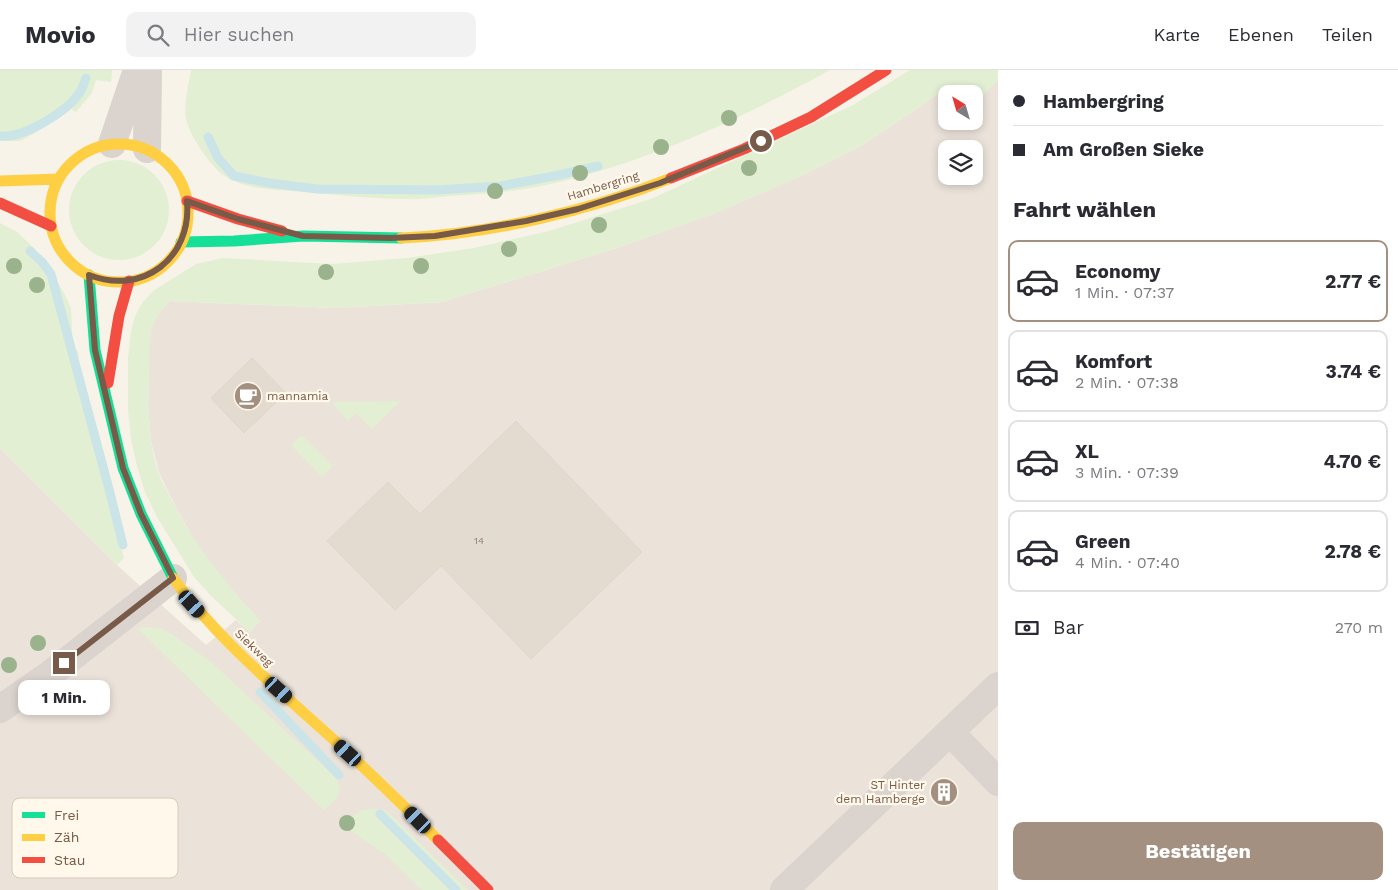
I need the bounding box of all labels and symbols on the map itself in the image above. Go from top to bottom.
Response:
north arrow [938,85,982,130]
route start [750,130,772,152]
street label: Hambergring [565,168,641,204]
cafe icon: mannamia [233,381,263,411]
place label: mannamia [267,389,329,403]
house number: 14 [474,535,484,546]
car [176,588,207,620]
street label: Siekweg [232,626,276,670]
route end [53,652,75,674]
car [262,674,295,706]
callout: 1 Min. [18,680,110,716]
car [331,737,364,769]
building icon: ST Hinter dem Hamberge [929,777,959,807]
place label: ST Hinter dem Hamberge [836,778,925,806]
legend [12,798,178,878]
car [402,804,433,836]
text: Frei [54,807,79,823]
text: Zäh [54,829,79,845]
text: Stau [54,852,85,868]

